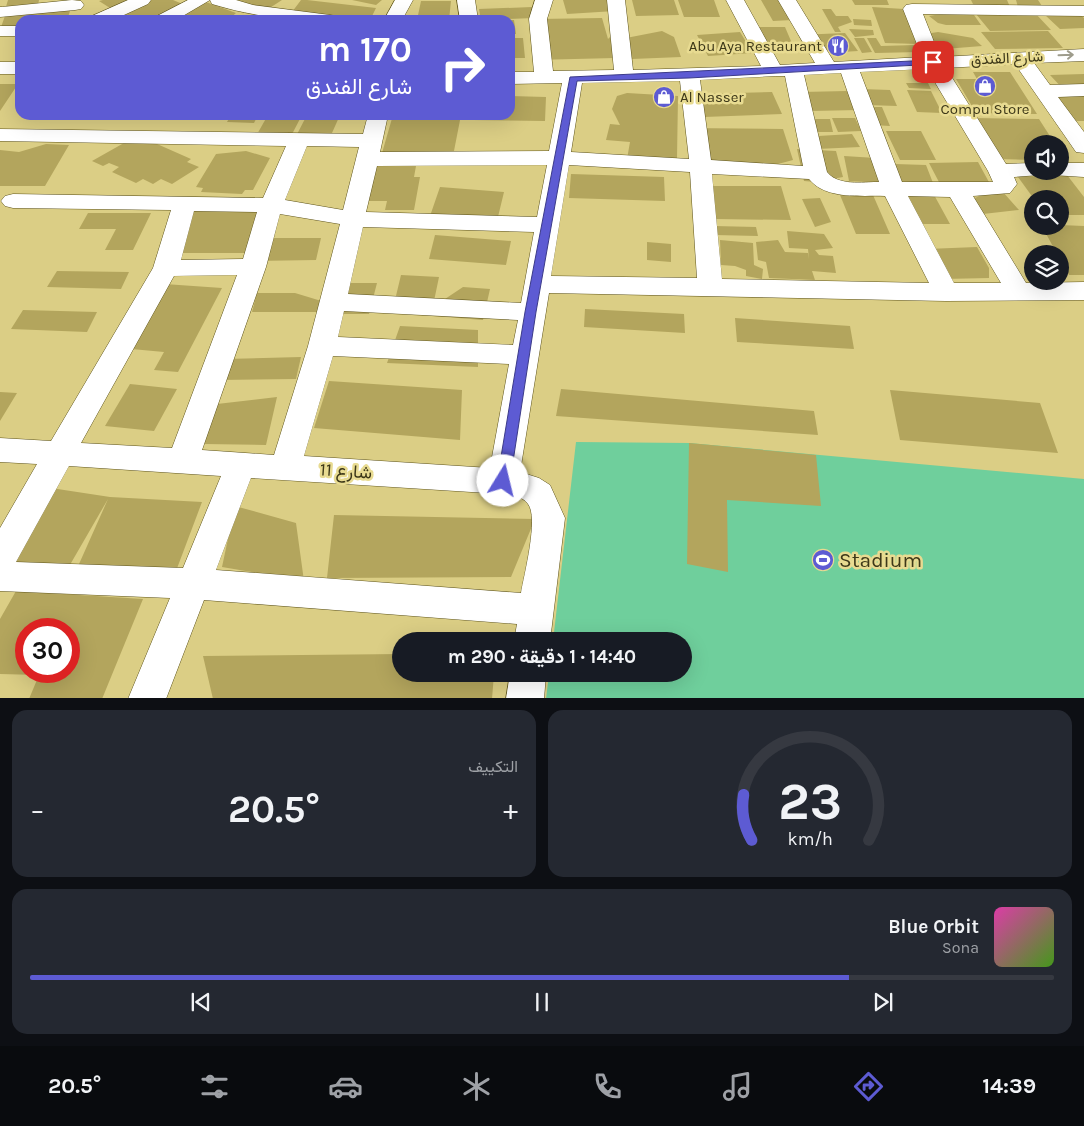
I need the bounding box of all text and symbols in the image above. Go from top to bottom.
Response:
text: 170 m [318,29,412,70]
restaurant icon: Abu Aya Restaurant [826,34,850,58]
icon: right [430,35,495,100]
place label: Abu Aya Restaurant [689,37,822,55]
pin [912,41,954,83]
street label: شارع الفندق [970,47,1044,71]
icon: arrive [919,48,947,76]
one-way arrow [1057,51,1073,60]
text: شارع الفندق [306,74,412,100]
shop icon: Compu Store [973,74,997,98]
shop icon: Al Nasser [652,85,676,109]
place label: Al Nasser [680,88,744,106]
place label: Compu Store [941,100,1029,118]
map controls [1024,135,1069,290]
button: sound [1024,135,1069,180]
button: search [1024,190,1069,235]
button: layers [1024,245,1069,290]
position arrow [476,454,528,506]
street label: شارع 11 [319,458,373,485]
sports icon: Stadium [811,548,835,572]
place label: Stadium [839,548,922,572]
speed limit sign: 30 [15,618,80,683]
text: 14:40 · 1 دقيقة · 290 m [448,646,636,668]
text: التكييف [468,757,518,776]
text: 23 [778,771,842,832]
text: 20.5° [228,787,320,832]
text: − [30,793,45,826]
text: + [503,793,518,826]
text: km/h [787,829,833,850]
text: Blue Orbit [888,916,979,938]
text: Sona [942,938,979,957]
icon: previous [187,988,215,1016]
icon: pause [528,988,556,1016]
icon: next [869,988,897,1016]
icon: filters [197,1069,232,1104]
icon: car [328,1069,363,1104]
icon: climate [459,1069,494,1104]
icon: phone [590,1069,625,1104]
icon: music [720,1069,755,1104]
icon: directions [851,1069,886,1104]
text: 20.5° [48,1073,101,1099]
text: 14:39 [982,1073,1036,1099]

